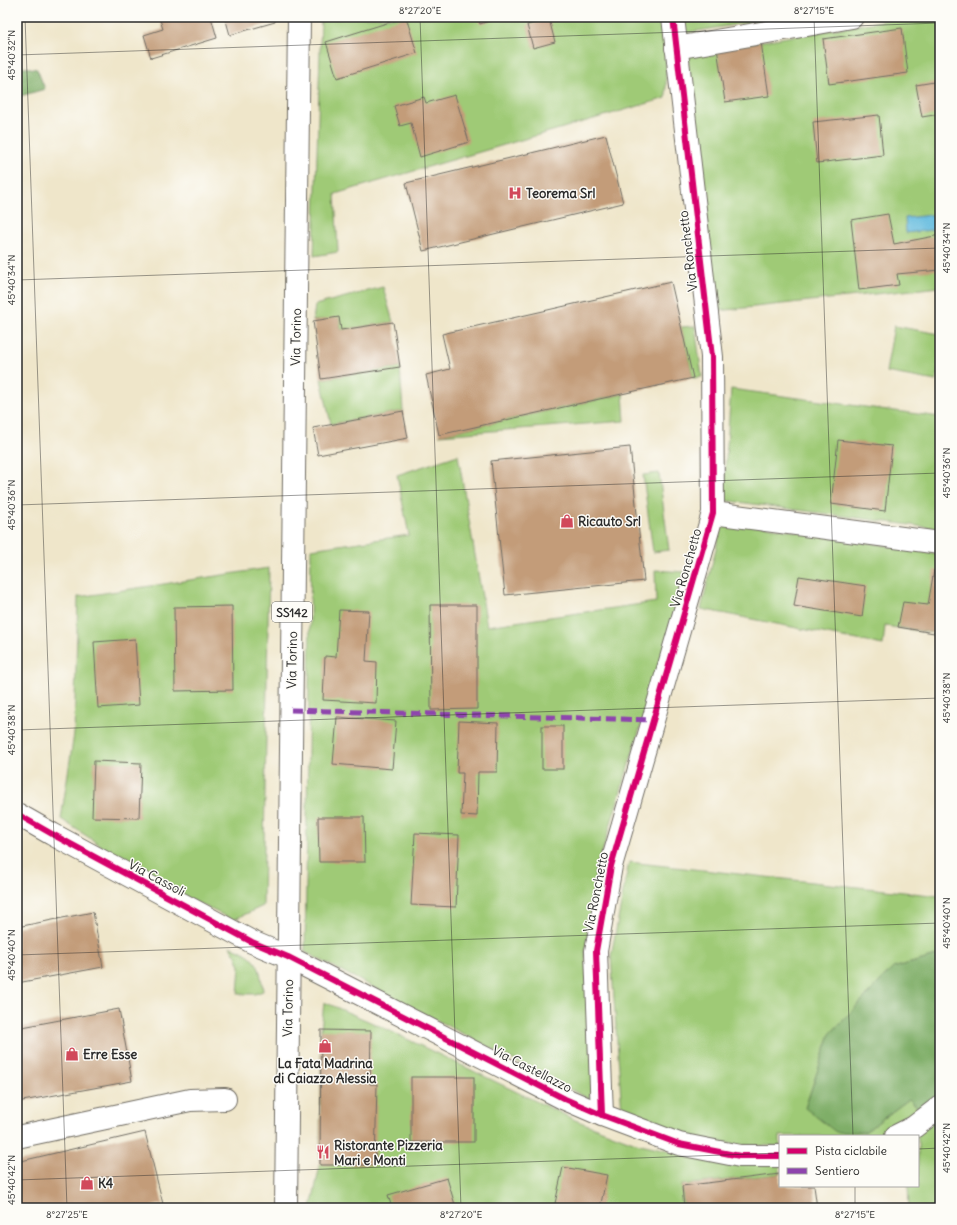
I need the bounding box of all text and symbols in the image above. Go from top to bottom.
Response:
text: 8°27'20"E [399,4,441,17]
text: 8°27'15"E [794,4,834,17]
text: 45°40'32"N [5,30,18,80]
hospital icon: Teorema Srl [507,185,523,201]
place label: Teorema Srl [526,185,596,202]
street label: Via Ronchetto [675,209,701,293]
text: 45°40'34"N [940,223,953,273]
text: 45°40'34"N [5,255,18,305]
street label: Via Torino [287,308,305,366]
text: 45°40'36"N [940,448,953,498]
text: 45°40'36"N [5,480,18,530]
shop icon: Ricauto Srl [559,513,575,529]
place label: Ricauto Srl [578,513,641,530]
street label: Via Ronchetto [667,526,705,610]
road number: SS142 [272,602,312,622]
street label: Via Torino [283,631,301,689]
text: 45°40'38"N [940,673,953,723]
text: 45°40'38"N [5,705,18,755]
street label: Via Ronchetto [580,850,612,934]
street label: Via Cassoli [125,856,189,900]
text: 45°40'40"N [940,897,953,949]
text: 45°40'40"N [5,929,18,981]
street label: Via Torino [279,979,297,1037]
shop icon: La Fata Madrina di Caiazzo Alessia [317,1038,333,1054]
street label: Via Castellazzo [489,1042,575,1096]
shop icon: Erre Esse [64,1046,80,1062]
place label: Erre Esse [83,1046,137,1063]
place label: La Fata Madrina di Caiazzo Alessia [273,1055,377,1087]
text: 45°40'42"N [940,1123,953,1173]
legend [779,1135,919,1187]
place label: Ristorante Pizzeria Mari e Monti [334,1137,443,1169]
text: Pista ciclabile [815,1143,887,1158]
restaurant icon: Ristorante Pizzeria Mari e Monti [315,1144,331,1160]
text: 45°40'42"N [5,1155,18,1205]
text: Sentiero [815,1163,860,1178]
shop icon: K4 [79,1175,95,1191]
place label: K4 [98,1175,114,1192]
text: 8°27'25"E [46,1208,88,1221]
text: 8°27'20"E [440,1208,482,1221]
text: 8°27'15"E [835,1208,875,1221]

